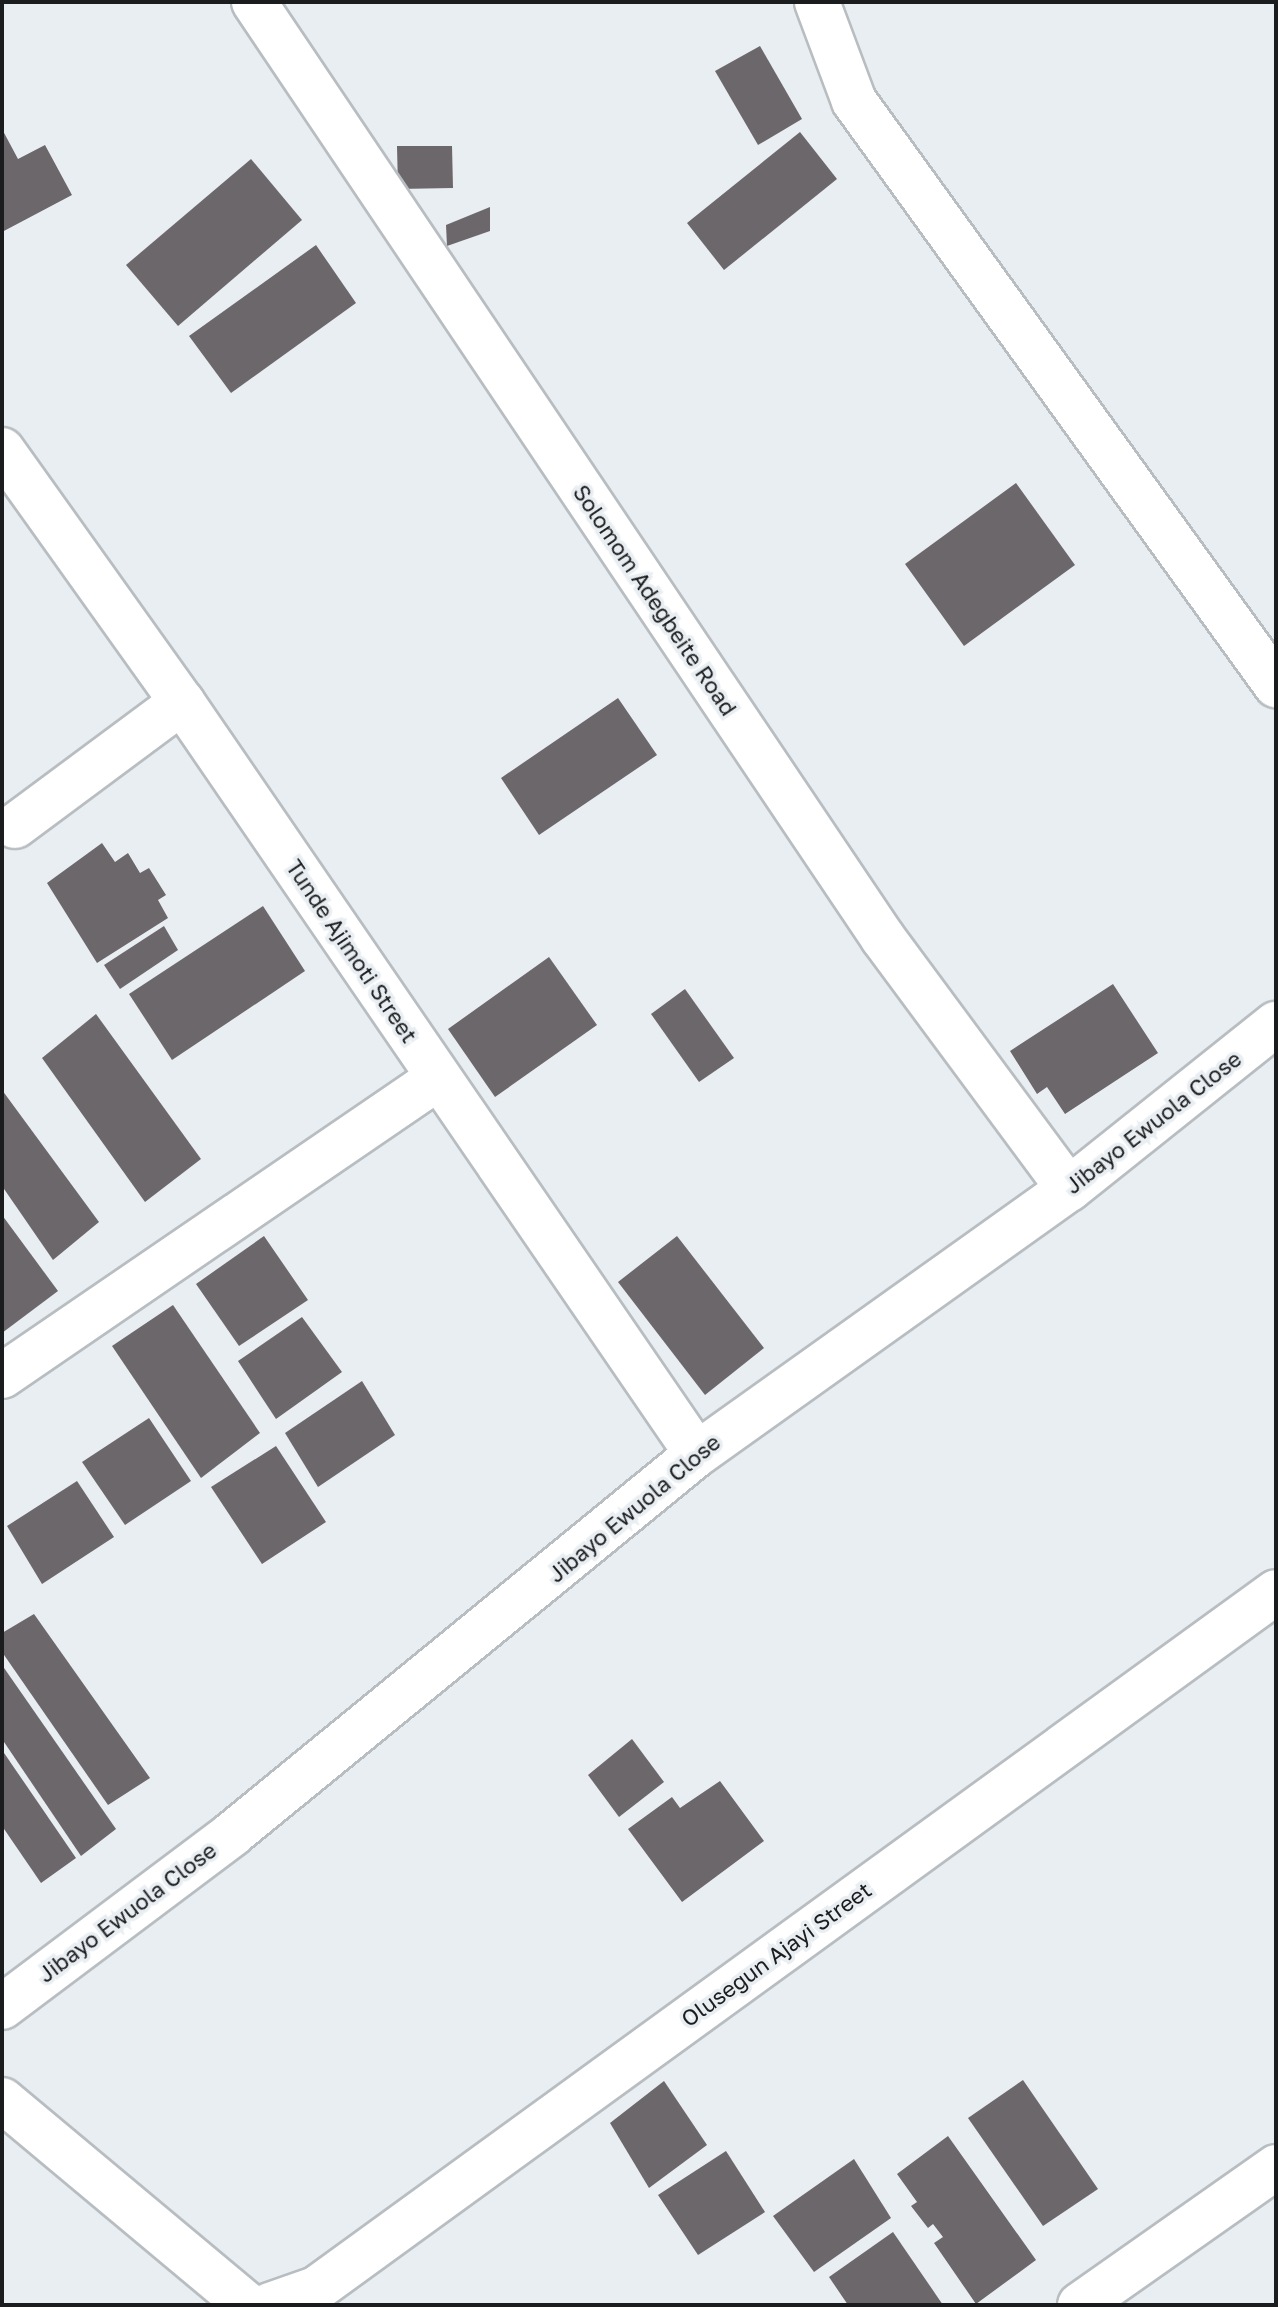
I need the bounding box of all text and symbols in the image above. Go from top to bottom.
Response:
street label: Solomom Adegbeite Road [568,480,742,720]
street label: Tunde Ajimoti Street [281,855,423,1047]
street label: Jibayo Ewuola Close [1060,1045,1246,1199]
street label: Jibayo Ewuola Close [543,1428,725,1588]
street label: Jibayo Ewuola Close [33,1836,221,1988]
street label: Olusegun Ajayi Street [676,1876,876,2032]

